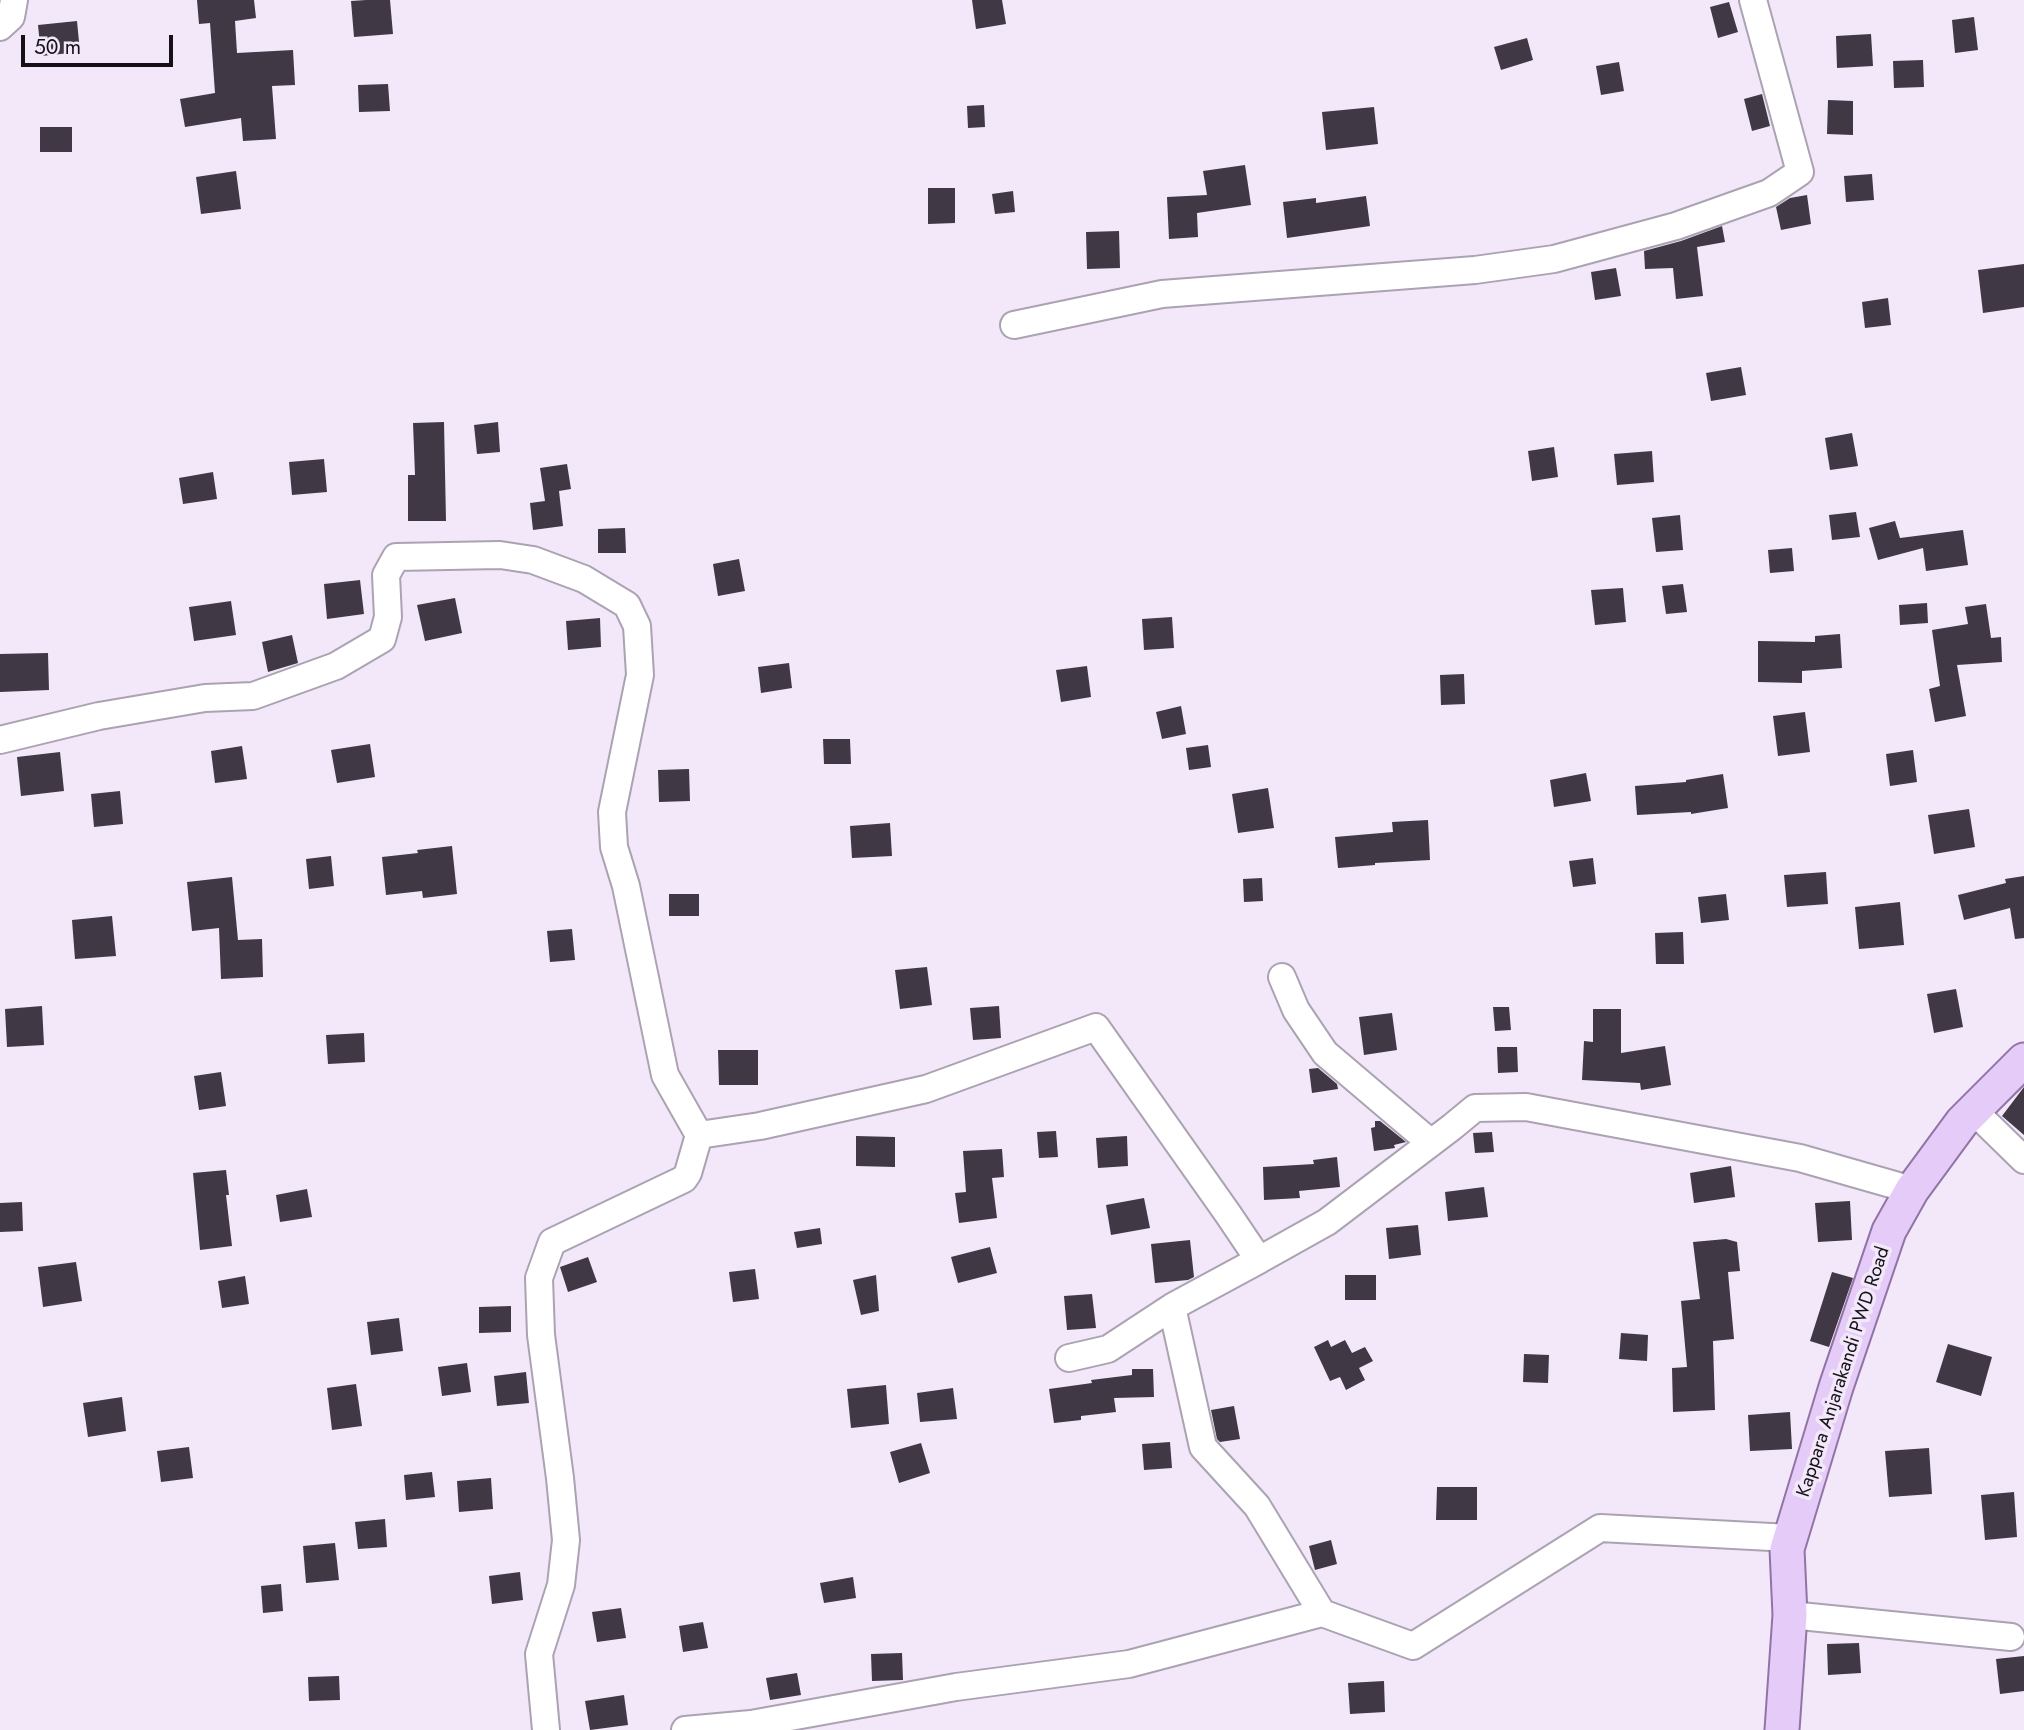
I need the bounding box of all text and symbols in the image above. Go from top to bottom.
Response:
scale bar [24,21,177,65]
text: 50 m [34,32,81,62]
street label: Kappara Anjarakandi PWD Road [1793,1244,1895,1500]

